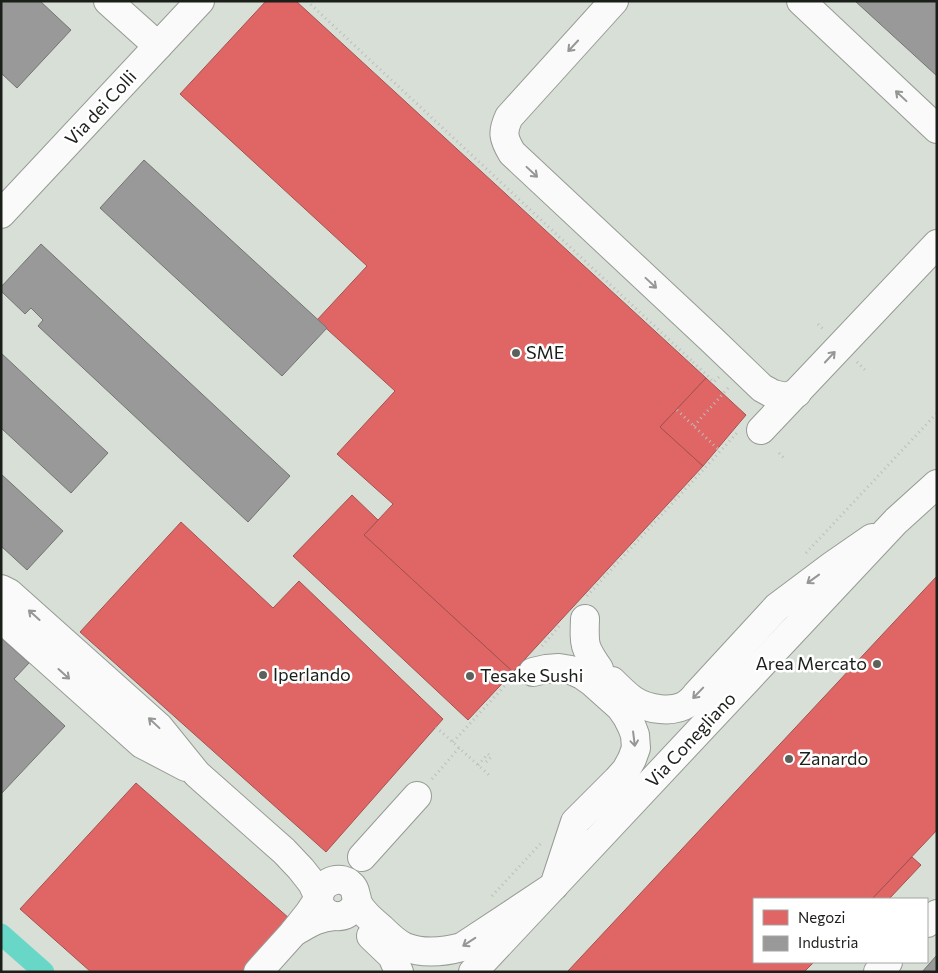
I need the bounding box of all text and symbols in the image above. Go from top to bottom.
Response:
one-way arrow [567,40,579,53]
street label: Via dei Colli [60,65,141,149]
one-way arrow [895,90,908,102]
one-way arrow [526,166,539,178]
one-way arrow [645,277,657,289]
place label: SME [526,341,564,363]
marker: SME [510,347,522,359]
one-way arrow [824,351,836,364]
one-way arrow [807,574,820,585]
one-way arrow [27,609,40,620]
place label: Area Mercato [755,652,867,674]
marker: Area Mercato [871,658,883,670]
place label: Iperlando [273,663,351,685]
place label: Tesake Sushi [480,664,583,686]
one-way arrow [57,668,70,679]
marker: Iperlando [257,669,269,681]
marker: Tesake Sushi [464,670,476,682]
street label: Via Conegliano [641,687,740,792]
one-way arrow [692,687,704,699]
one-way arrow [148,717,161,729]
one-way arrow [630,731,640,747]
place label: Zanardo [799,747,868,769]
marker: Zanardo [783,753,795,765]
legend [753,898,928,963]
text: Negozi [798,908,845,926]
text: Industria [798,933,858,951]
one-way arrow [463,937,477,947]

